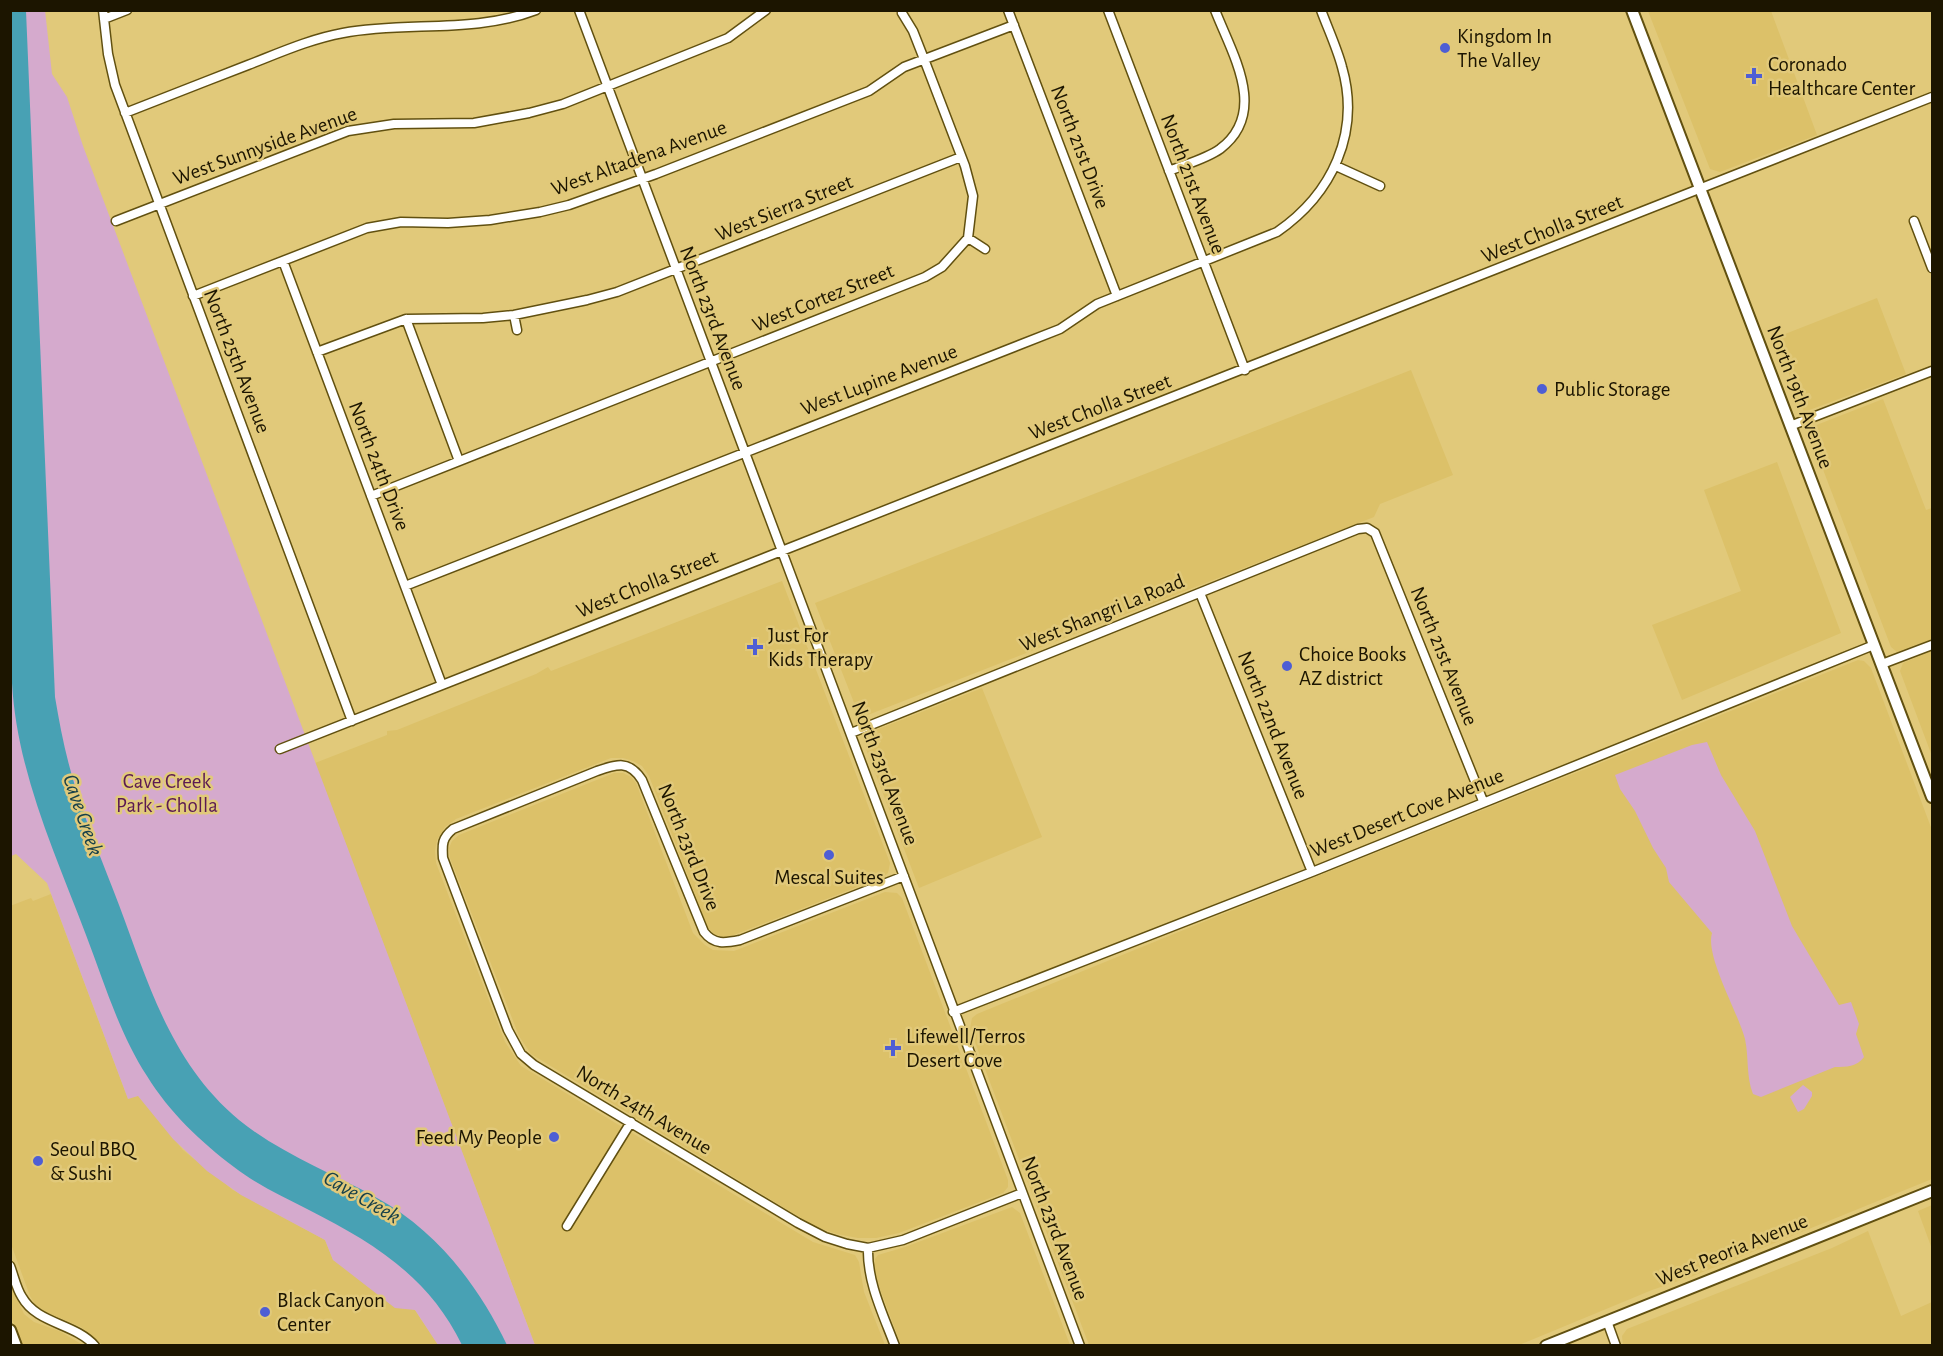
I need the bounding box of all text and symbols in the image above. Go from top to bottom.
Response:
place label: Kingdom In The Valley [1457,26,1552,71]
marker: Kingdom In The Valley [1438,41,1452,55]
place label: Coronado Healthcare Center [1768,54,1916,99]
marker: Coronado Healthcare Center [1745,67,1763,85]
street label: North 21st Drive [1047,82,1113,212]
street label: West Sunnyside Avenue [170,103,360,189]
street label: North 21st Avenue [1157,111,1229,257]
street label: West Altadena Avenue [549,117,729,199]
street label: West Sierra Street [712,171,856,245]
street label: West Cholla Street [1478,191,1626,267]
street label: North 23rd Avenue [676,243,750,393]
street label: West Cortez Street [749,260,897,336]
street label: North 25th Avenue [200,286,274,436]
street label: North 19th Avenue [1763,323,1837,471]
street label: West Lupine Avenue [798,340,960,420]
street label: West Cholla Street [1026,370,1174,444]
place label: Public Storage [1554,379,1671,400]
marker: Public Storage [1535,382,1549,396]
street label: North 24th Drive [345,399,413,533]
street label: West Cholla Street [573,546,721,622]
street label: West Shangri La Road [1017,570,1187,656]
street label: North 21st Avenue [1407,584,1481,728]
place label: Just For Kids Therapy [768,625,873,670]
marker: Just For Kids Therapy [746,638,764,656]
place label: Choice Books AZ district [1299,644,1407,689]
street label: North 22nd Avenue [1234,648,1312,802]
marker: Choice Books AZ district [1280,659,1294,673]
street label: North 23rd Avenue [848,698,922,848]
street label: West Desert Cove Avenue [1307,765,1507,861]
water label: Cave Creek [59,771,107,859]
park label: Cave Creek Park - Cholla [116,771,218,816]
street label: North 23rd Drive [654,781,724,913]
marker: Mescal Suites [822,848,836,862]
place label: Mescal Suites [774,867,884,888]
place label: Lifewell/Terros Desert Cove [906,1026,1026,1071]
marker: Lifewell/Terros Desert Cove [884,1039,902,1057]
street label: North 24th Avenue [573,1061,715,1159]
place label: Feed My People [416,1127,542,1148]
marker: Feed My People [547,1130,561,1144]
place label: Seoul BBQ & Sushi [50,1139,137,1184]
street label: North 23rd Avenue [1018,1153,1092,1303]
marker: Seoul BBQ & Sushi [31,1154,45,1168]
water label: Cave Creek [320,1166,404,1228]
street label: West Peoria Avenue [1653,1210,1811,1290]
place label: Black Canyon Center [277,1290,385,1335]
marker: Black Canyon Center [258,1305,272,1319]

